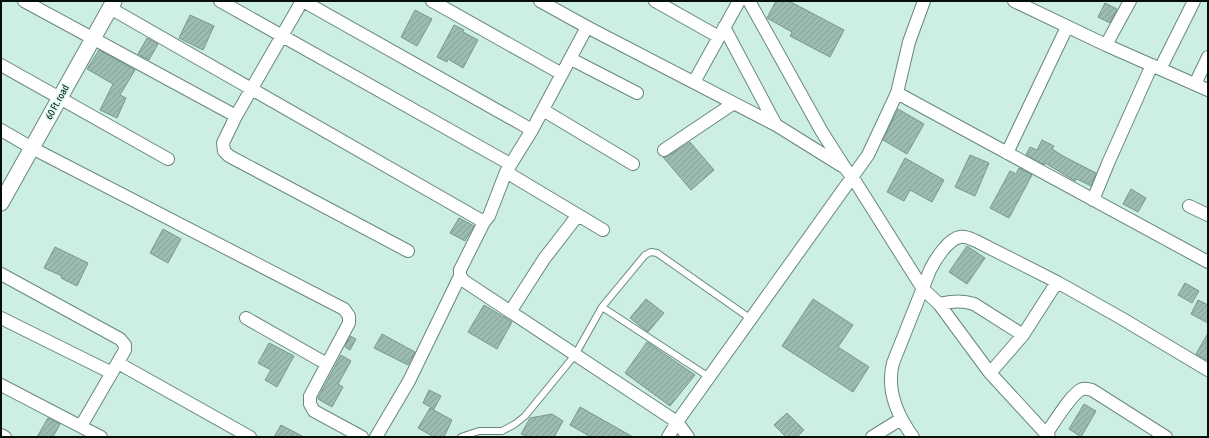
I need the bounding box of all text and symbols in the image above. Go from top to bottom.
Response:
street label: 60 Ft. road [43,83,71,121]

